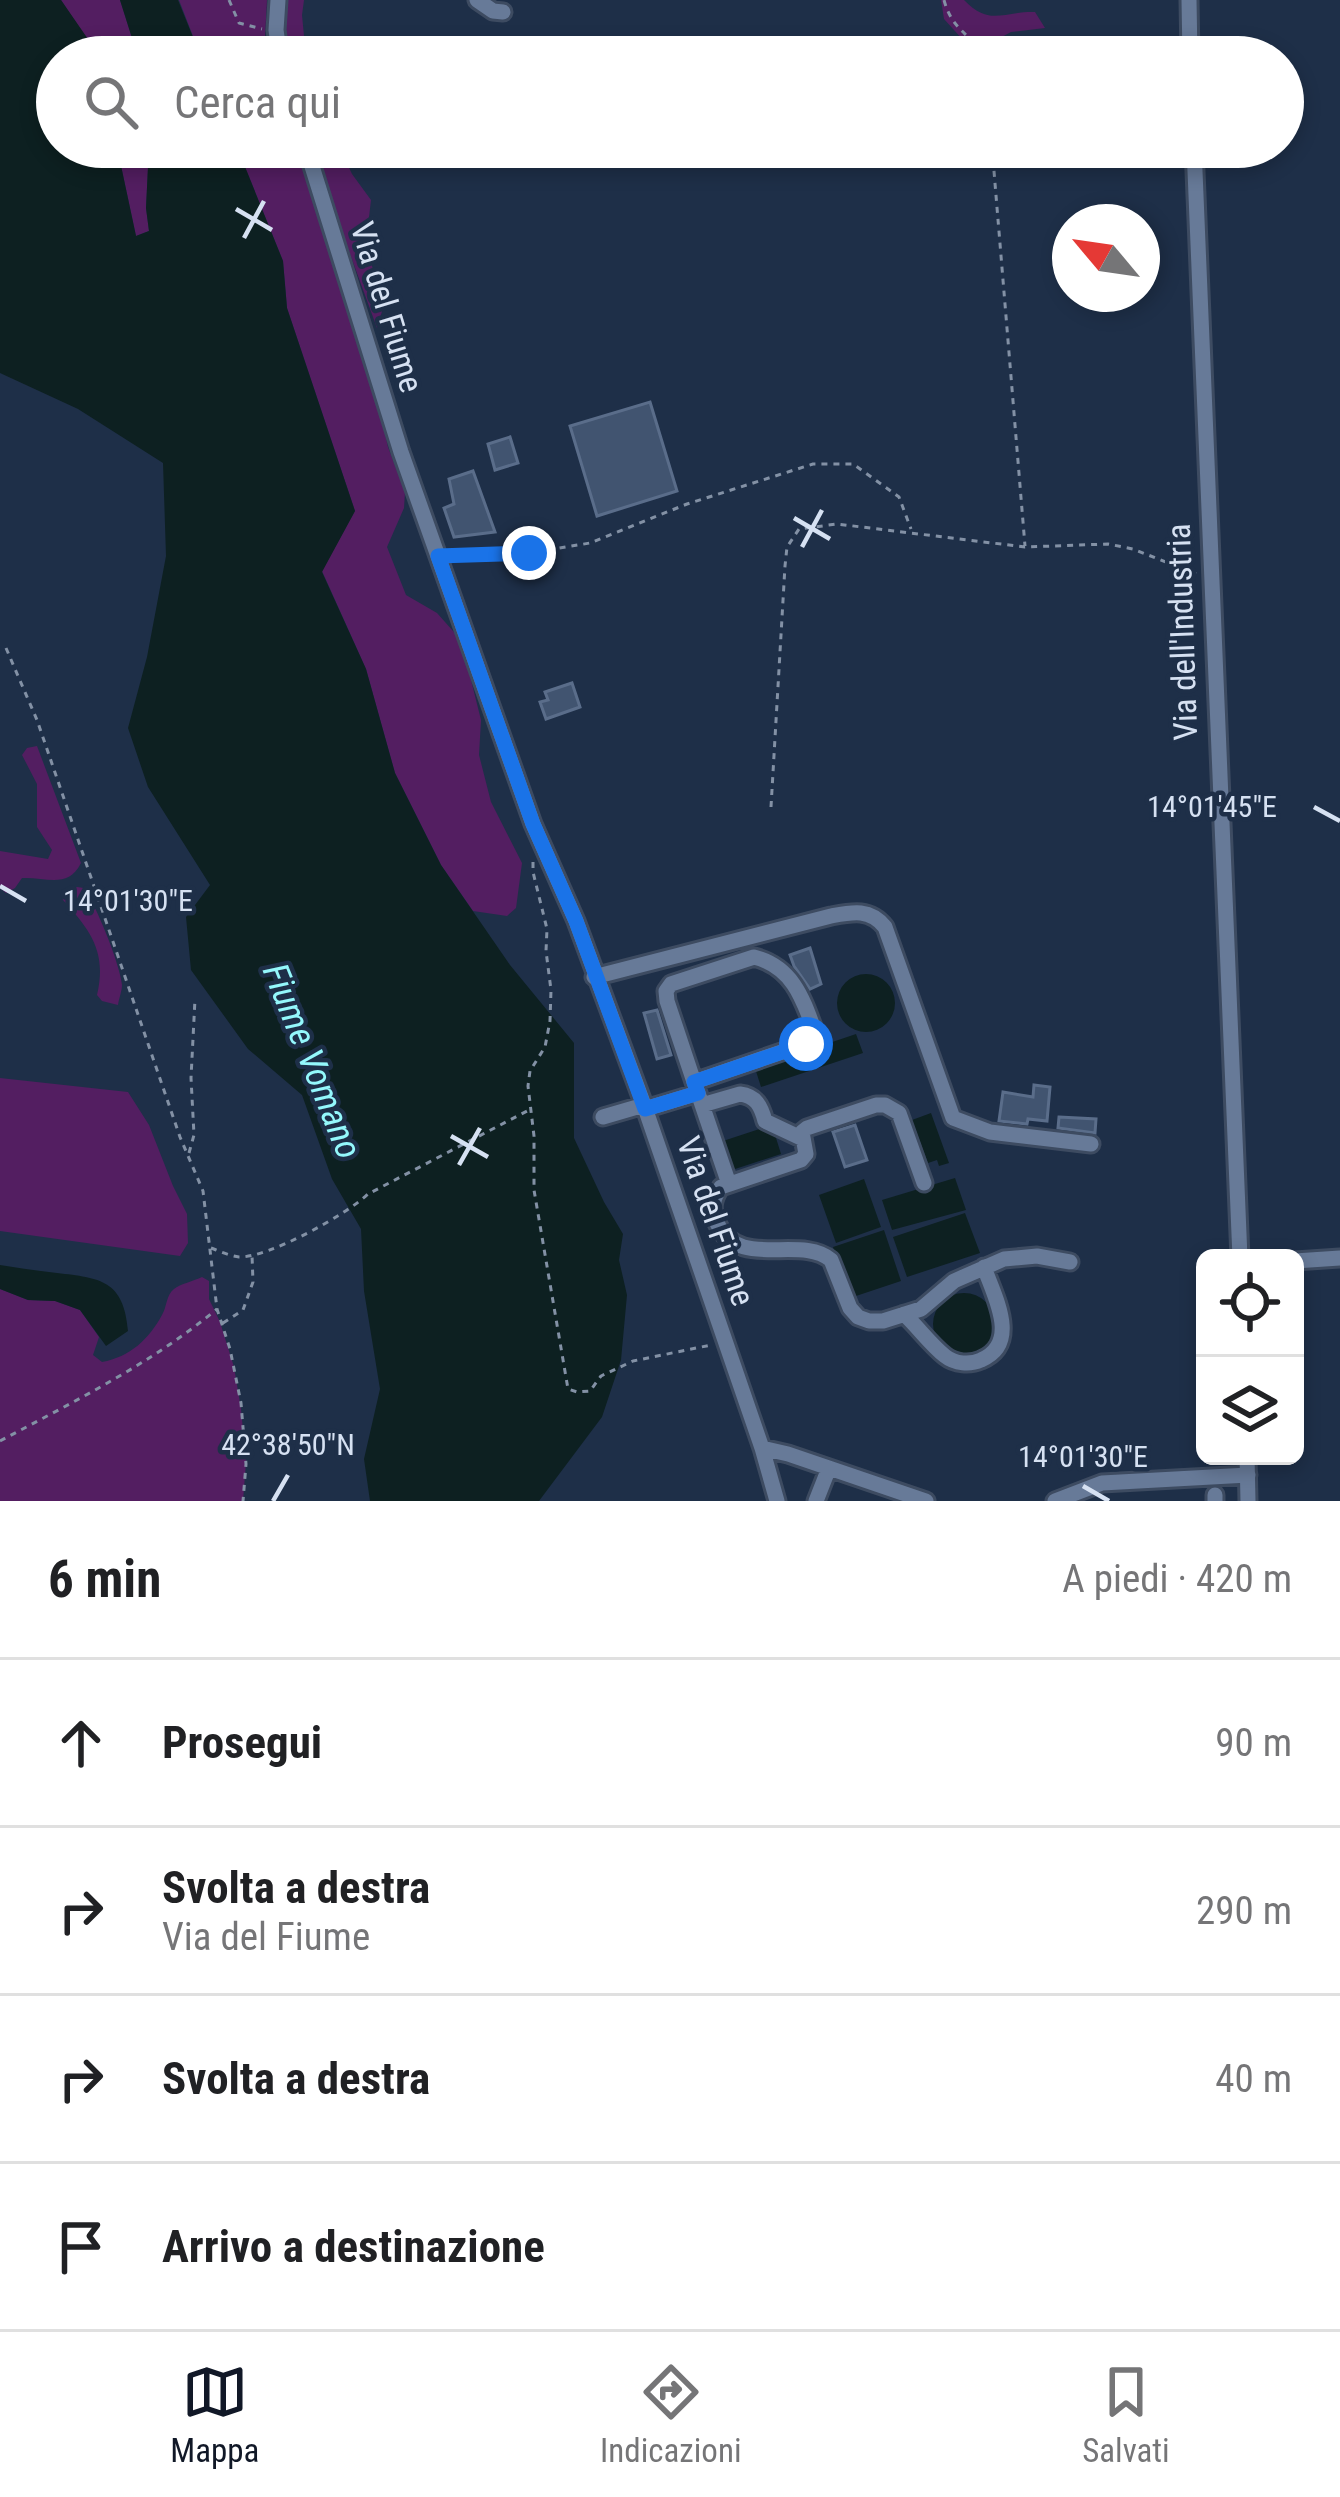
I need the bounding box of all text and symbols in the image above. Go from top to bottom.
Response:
search box [36,36,1304,168]
icon: search [78,69,144,135]
text: Cerca qui [174,76,341,129]
north arrow [1052,204,1160,312]
street label: Via del Fiume [343,217,431,397]
street label: Via dell'Industria [1159,523,1205,741]
route end [502,526,556,580]
text: 14°01'45"E [1147,789,1277,824]
text: 14°01'30"E [63,883,193,918]
water label: Fiume Vomano [254,957,370,1165]
route start [779,1017,833,1071]
street label: Via del Fiume [669,1131,763,1311]
map controls [1196,1249,1304,1465]
button: locate [1196,1249,1304,1357]
button: layers [1196,1357,1304,1465]
text: 42°38'50"N [221,1427,355,1462]
text: 14°01'30"E [1018,1439,1148,1474]
text: 6 min [48,1550,161,1609]
text: A piedi · 420 m [1062,1556,1292,1602]
icon: ahead [48,1710,114,1776]
text: Prosegui [162,1716,322,1769]
text: 90 m [1215,1720,1292,1766]
text: Svolta a destra [162,1861,430,1914]
icon: right [48,1878,114,1944]
text: 290 m [1196,1888,1292,1934]
text: Via del Fiume [162,1914,370,1960]
icon: right [48,2046,114,2112]
text: Svolta a destra [162,2052,430,2105]
text: 40 m [1215,2056,1292,2102]
icon: arrive [48,2214,114,2280]
text: Arrivo a destinazione [162,2220,545,2273]
tab: Mappa [170,2359,259,2470]
tab: Indicazioni [600,2359,742,2470]
tab: Salvati [1082,2359,1170,2470]

